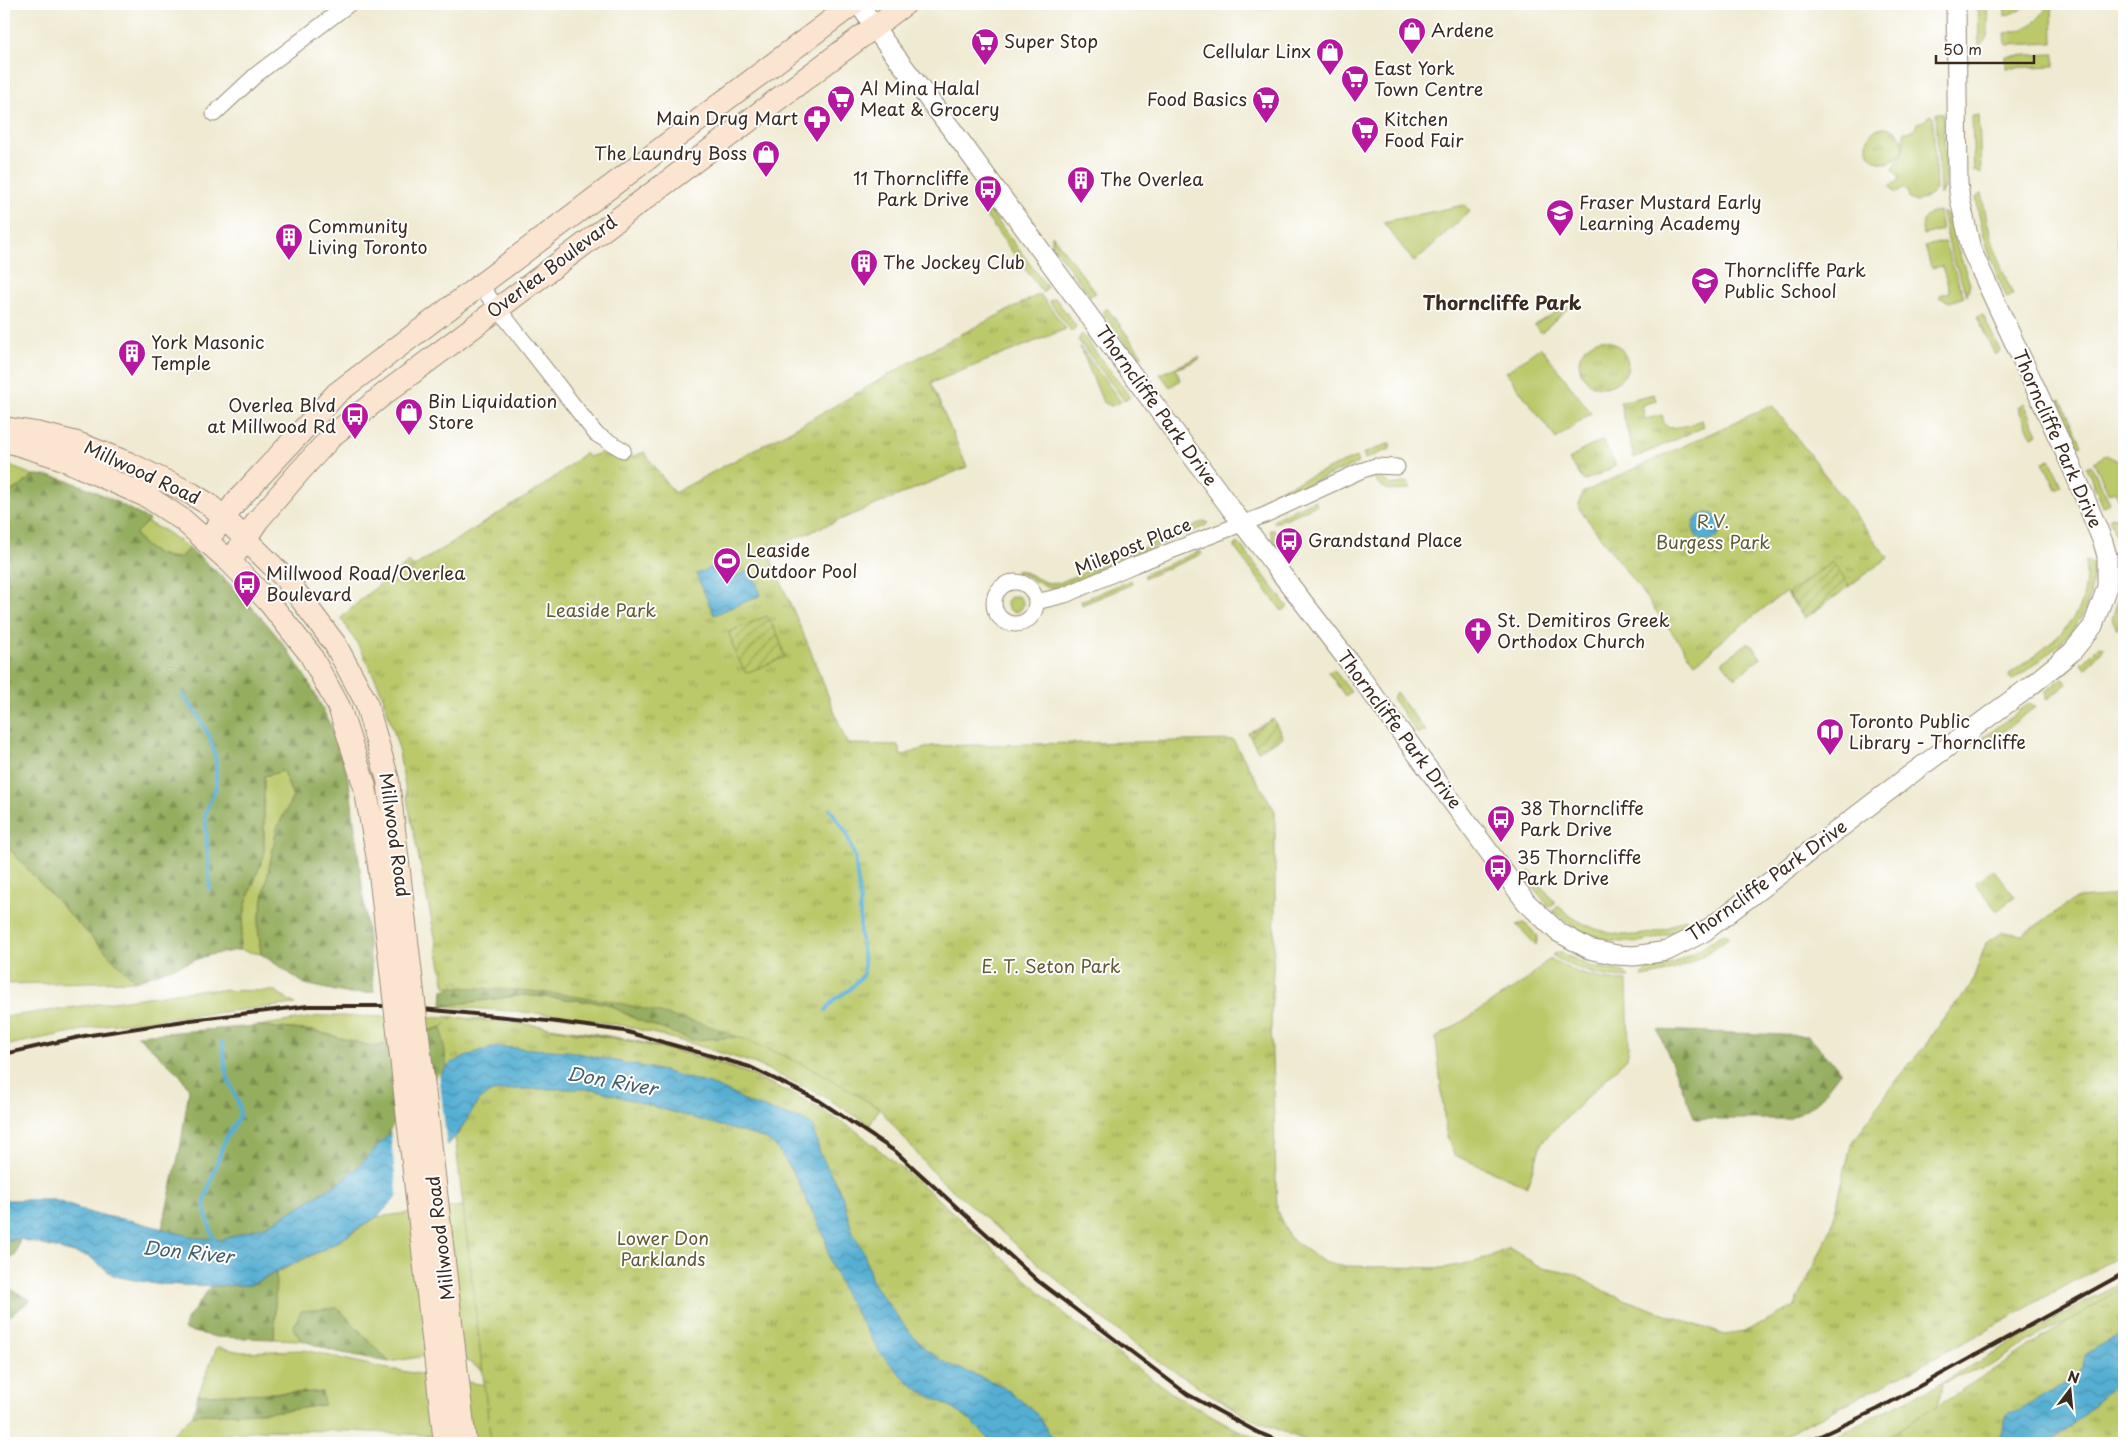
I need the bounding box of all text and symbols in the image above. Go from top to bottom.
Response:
shop icon: Ardene [1397,16,1427,55]
place label: Ardene [1431,16,1494,43]
supermarket icon: Super Stop [970,27,1000,66]
place label: Super Stop [1004,27,1098,54]
scale bar [1936,32,2033,64]
place label: Cellular Linx [1202,37,1311,64]
shop icon: Cellular Linx [1315,37,1345,76]
text: 50 m [1943,37,1982,60]
place label: East York Town Centre [1374,54,1483,102]
supermarket icon: East York Town Centre [1340,64,1370,103]
place label: Al Mina Halal Meat & Grocery [860,74,999,122]
supermarket icon: Al Mina Halal Meat & Grocery [826,84,856,123]
place label: Food Basics [1147,85,1247,112]
supermarket icon: Food Basics [1251,85,1281,124]
place label: Main Drug Mart [656,104,798,131]
pharmacy icon: Main Drug Mart [802,104,832,143]
place label: Kitchen Food Fair [1384,105,1464,153]
supermarket icon: Kitchen Food Fair [1350,115,1380,154]
place label: The Laundry Boss [594,139,747,166]
shop icon: The Laundry Boss [751,139,781,178]
place label: 11 Thorncliffe Park Drive [853,164,969,212]
building icon: The Overlea [1066,165,1096,204]
place label: The Overlea [1100,165,1204,192]
bus stop icon: 11 Thorncliffe Park Drive [973,174,1003,213]
place label: Fraser Mustard Early Learning Academy [1579,188,1762,236]
school or university icon: Fraser Mustard Early Learning Academy [1545,198,1575,237]
street label: Overlea Boulevard [480,208,622,324]
place label: Community Living Toronto [308,212,427,260]
building icon: Community Living Toronto [274,222,304,261]
building icon: The Jockey Club [849,248,879,287]
place label: The Jockey Club [883,248,1025,275]
place label: Thorncliffe Park Public School [1724,256,1866,304]
school or university icon: Thorncliffe Park Public School [1690,266,1720,305]
district label: Thorncliffe Park [1423,288,1582,316]
street label: Thorncliffe Park Drive [1090,319,1225,491]
place label: York Masonic Temple [151,328,264,376]
building icon: York Masonic Temple [117,338,147,377]
street label: Thorncliffe Park Drive [2007,345,2110,532]
place label: Bin Liquidation Store [428,387,557,435]
place label: Overlea Blvd at Millwood Rd [207,391,336,439]
shop icon: Bin Liquidation Store [394,397,424,436]
bus stop icon: Overlea Blvd at Millwood Rd [340,401,370,440]
street label: Millwood Road [80,433,205,510]
park label: R.V. Burgess Park [1656,507,1770,555]
street label: Milepost Place [1070,510,1195,581]
bus stop icon: Grandstand Place [1274,526,1304,565]
place label: Grandstand Place [1308,526,1462,553]
place label: Leaside Outdoor Pool [746,536,857,584]
sports icon: Leaside Outdoor Pool [712,546,742,585]
place label: Millwood Road/Overlea Boulevard [266,559,466,607]
bus stop icon: Millwood Road/Overlea Boulevard [232,569,262,608]
park label: Leaside Park [546,596,656,623]
place label: St. Demitiros Greek Orthodox Church [1497,606,1670,654]
church icon: St. Demitiros Greek Orthodox Church [1463,616,1493,655]
street label: Thorncliffe Park Drive [1331,644,1469,814]
place label: Toronto Public Library - Thorncliffe [1849,707,2026,755]
library icon: Toronto Public Library - Thorncliffe [1815,717,1845,756]
street label: Millwood Road [373,771,418,899]
place label: 38 Thorncliffe Park Drive [1520,794,1644,842]
bus stop icon: 38 Thorncliffe Park Drive [1486,804,1516,843]
street label: Thorncliffe Park Drive [1680,812,1852,947]
place label: 35 Thorncliffe Park Drive [1517,843,1641,891]
bus stop icon: 35 Thorncliffe Park Drive [1483,853,1513,892]
park label: E. T. Seton Park [981,952,1121,979]
water label: Don River [565,1058,662,1102]
street label: Millwood Road [418,1174,461,1302]
park label: Lower Don Parklands [617,1224,709,1272]
water label: Don River [141,1232,237,1270]
north arrow [2046,1364,2096,1414]
text: N [2065,1365,2082,1389]

